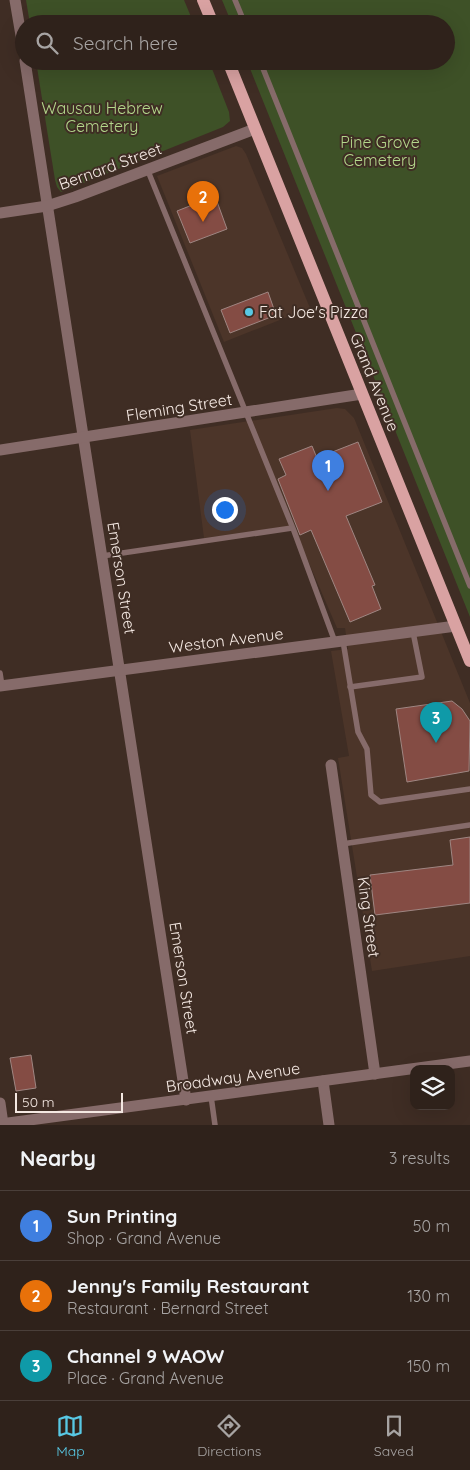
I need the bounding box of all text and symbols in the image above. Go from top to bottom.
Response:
search box [15,15,455,70]
icon: search [33,29,61,57]
text: Search here [73,31,178,55]
park label: Wausau Hebrew Cemetery [41,98,163,136]
park label: Pine Grove Cemetery [340,132,420,170]
street label: Bernard Street [56,138,164,194]
pin: 2 [187,181,219,222]
place label: Fat Joe's Pizza [259,302,368,322]
marker: Fat Joe's Pizza [243,306,255,318]
street label: Grand Avenue [346,330,404,434]
street label: Fleming Street [125,389,233,425]
pin: 1 [312,450,344,491]
your location [212,497,238,523]
street label: Emerson Street [103,520,141,636]
street label: Weston Avenue [168,623,284,657]
pin: 3 [420,702,452,743]
street label: King Street [353,875,385,959]
street label: Emerson Street [165,920,203,1036]
street label: Broadway Avenue [165,1058,301,1096]
map controls [410,1065,455,1110]
button: layers [410,1065,455,1110]
scale bar [15,1090,122,1113]
text: 50 m [22,1093,55,1111]
text: Nearby [20,1145,96,1171]
text: 3 results [389,1148,450,1168]
text: Sun Printing [67,1204,177,1228]
text: 1 [33,1216,39,1236]
text: 50 m [413,1216,450,1236]
text: Shop · Grand Avenue [67,1228,221,1248]
text: Jenny's Family Restaurant [67,1274,310,1298]
text: 2 [31,1286,41,1306]
text: 130 m [407,1286,450,1306]
text: Restaurant · Bernard Street [67,1298,269,1318]
text: Channel 9 WAOW [67,1344,224,1368]
text: 3 [32,1356,40,1376]
text: 150 m [407,1356,450,1376]
text: Place · Grand Avenue [67,1368,224,1388]
tab: Map [56,1412,85,1460]
tab: Directions [197,1412,261,1460]
tab: Saved [374,1412,414,1460]

